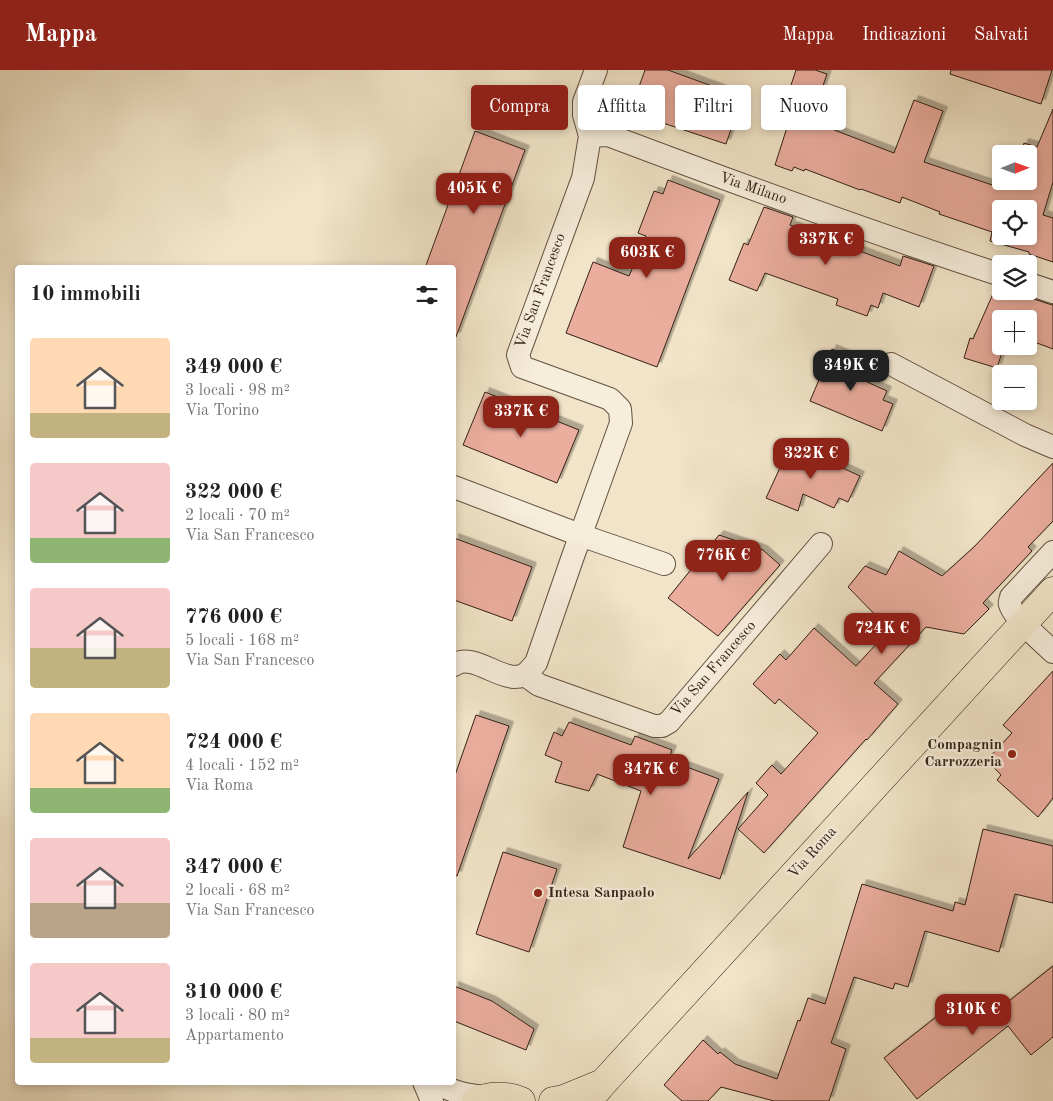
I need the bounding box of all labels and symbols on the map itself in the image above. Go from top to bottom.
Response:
north arrow [992,145,1038,190]
street label: Via Milano [717,170,789,208]
pin: 405K € [433,172,515,215]
pin: 337K € [785,224,867,266]
street label: Via San Francesco [513,231,569,351]
pin: 603K € [606,236,688,279]
pin: 349K € [810,350,892,392]
pin: 337K € [480,396,562,438]
pin: 322K € [770,438,852,480]
pin: 776K € [682,540,764,582]
pin: 724K € [841,612,923,655]
street label: Via San Francesco [669,618,759,720]
place label: Compagnin Carrozzeria [924,738,1002,770]
marker: Compagnin Carrozzeria [1006,748,1018,760]
pin: 347K € [610,754,692,796]
street label: Via Roma [786,824,840,882]
place label: Intesa Sanpaolo [548,886,655,901]
marker: Intesa Sanpaolo [532,887,544,899]
pin: 310K € [932,994,1014,1036]

